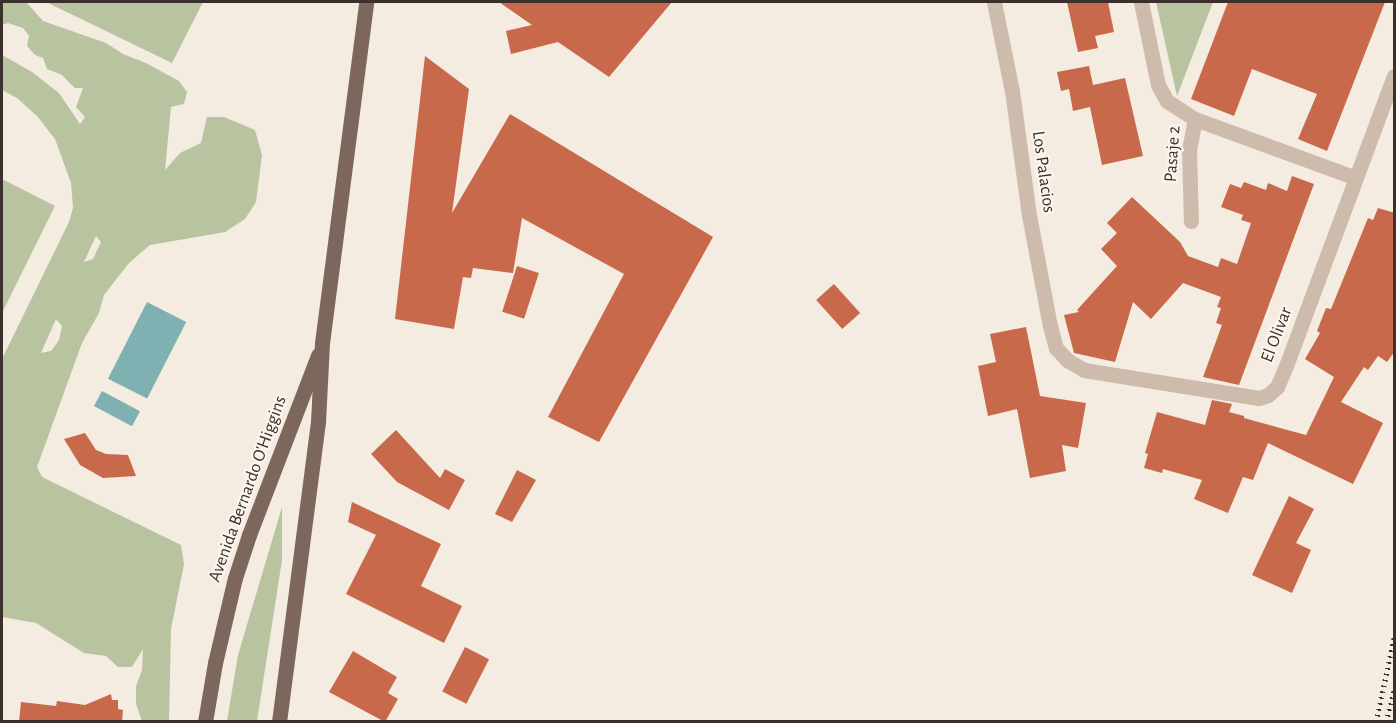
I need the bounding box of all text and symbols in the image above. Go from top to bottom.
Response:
street label: Pasaje 2 [1160,125,1186,183]
street label: Los Palacios [1027,130,1059,214]
street label: El Olivar [1257,304,1297,366]
street label: Avenida Bernardo O'Higgins [204,393,292,585]

